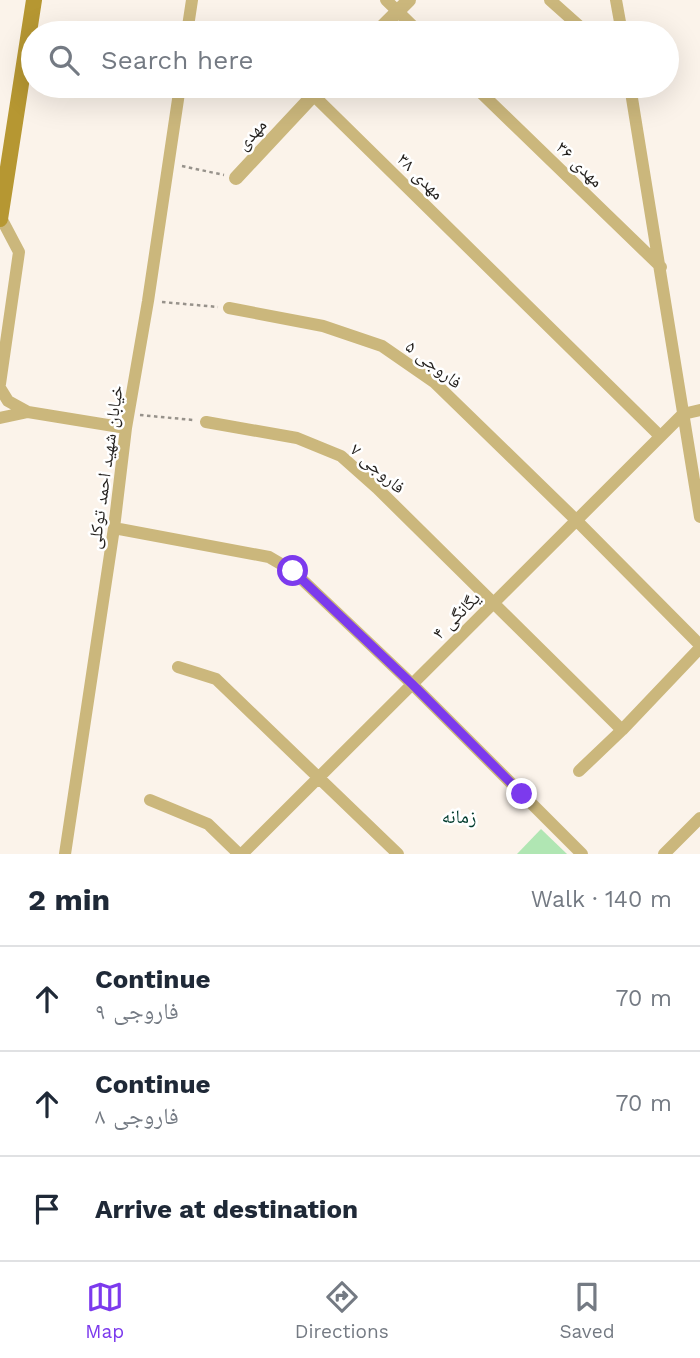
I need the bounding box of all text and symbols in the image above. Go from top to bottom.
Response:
search box [21,21,679,98]
icon: search [45,41,83,79]
text: Search here [101,45,253,75]
street label: مهدی [231,114,271,155]
street label: مهدی ۳۶ [551,137,608,192]
street label: مهدی ۳۸ [393,148,449,204]
street label: فاروجی ۵ [401,336,466,393]
street label: خیابان شهید احمد توکلی [83,384,128,550]
street label: فاروجی ۷ [346,439,410,498]
route start [277,555,308,586]
street label: یگانگی ۴ [428,587,485,644]
route end [506,778,537,809]
district label: زمانه [442,805,476,828]
text: 2 min [28,882,110,917]
text: Walk · 140 m [531,886,672,913]
text: Continue [95,964,211,994]
icon: ahead [28,980,66,1018]
text: 70 m [615,985,672,1012]
text: فاروجی ۹ [95,998,179,1025]
text: Continue [95,1069,211,1099]
icon: ahead [28,1085,66,1123]
text: 70 m [615,1090,672,1117]
text: فاروجی ۸ [95,1103,179,1130]
icon: arrive [28,1190,66,1228]
text: Arrive at destination [95,1194,358,1224]
tab: Map [85,1278,124,1343]
tab: Directions [295,1278,389,1343]
tab: Saved [559,1278,615,1343]

